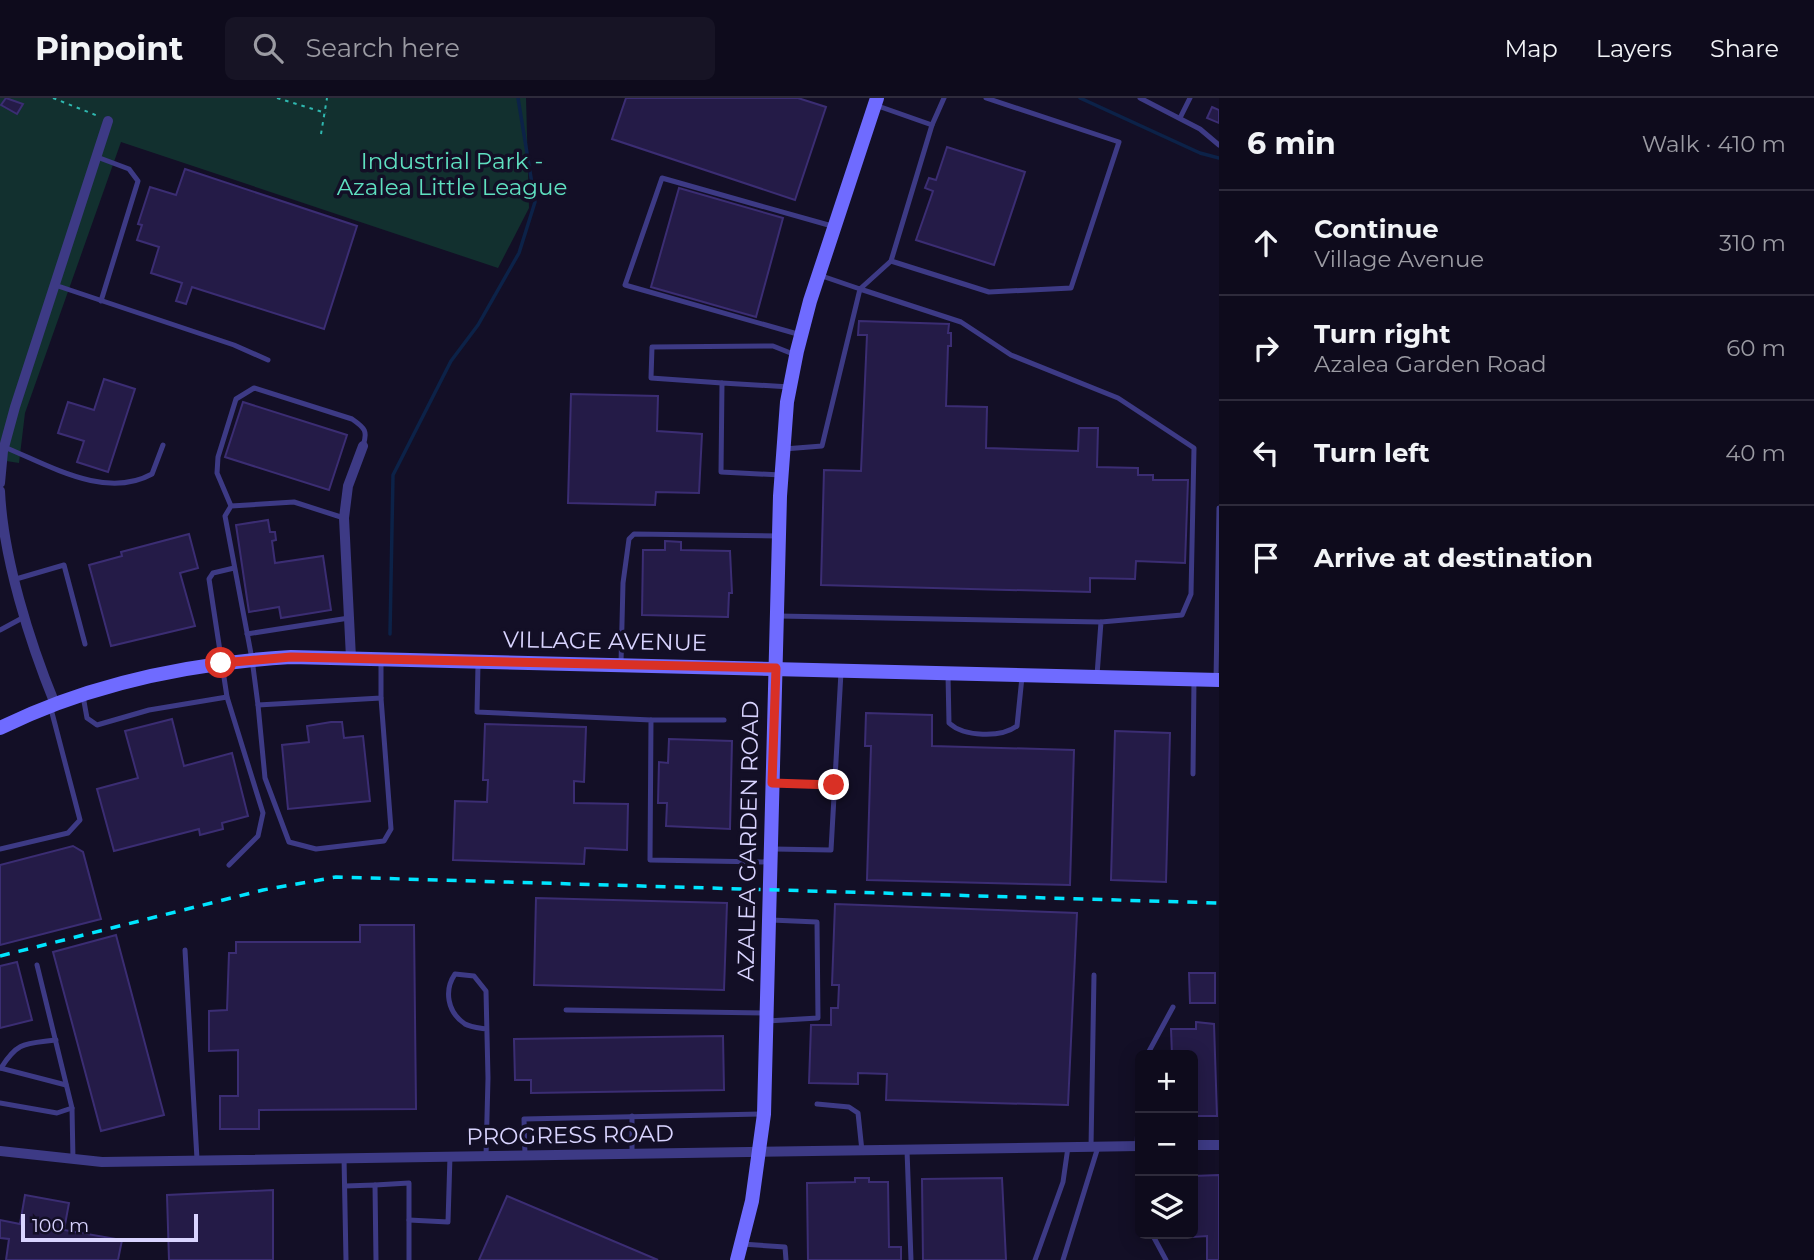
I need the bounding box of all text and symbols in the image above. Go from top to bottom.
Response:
search box [225,17,715,80]
text: Pinpoint [35,28,183,68]
icon: search [249,29,287,67]
text: Search here [305,32,460,64]
text: Map [1504,34,1558,63]
text: Layers [1596,34,1672,63]
text: Share [1710,34,1779,63]
text: 6 min [1247,125,1336,162]
text: Walk · 410 m [1642,130,1786,158]
park label: Industrial Park - Azalea Little League [337,147,567,201]
text: Continue [1314,213,1439,245]
icon: ahead [1247,224,1285,262]
text: 310 m [1719,229,1786,257]
text: Village Avenue [1314,245,1484,273]
text: Turn right [1314,318,1450,350]
icon: right [1247,329,1285,367]
text: 60 m [1726,334,1786,362]
text: Azalea Garden Road [1314,350,1547,378]
icon: left [1247,434,1285,472]
text: Turn left [1314,437,1430,469]
text: 40 m [1725,439,1786,467]
icon: arrive [1247,539,1285,577]
text: Arrive at destination [1314,542,1593,574]
street label: VILLAGE AVENUE [503,625,707,657]
route start [205,647,236,678]
street label: AZALEA GARDEN ROAD [732,700,764,982]
route end [818,769,849,800]
map controls [1135,1050,1198,1239]
button: + [1135,1050,1198,1113]
button: − [1135,1113,1198,1176]
street label: PROGRESS ROAD [466,1119,674,1151]
button: layers [1135,1176,1198,1239]
scale bar [21,1211,198,1243]
text: 100 m [32,1214,89,1237]

